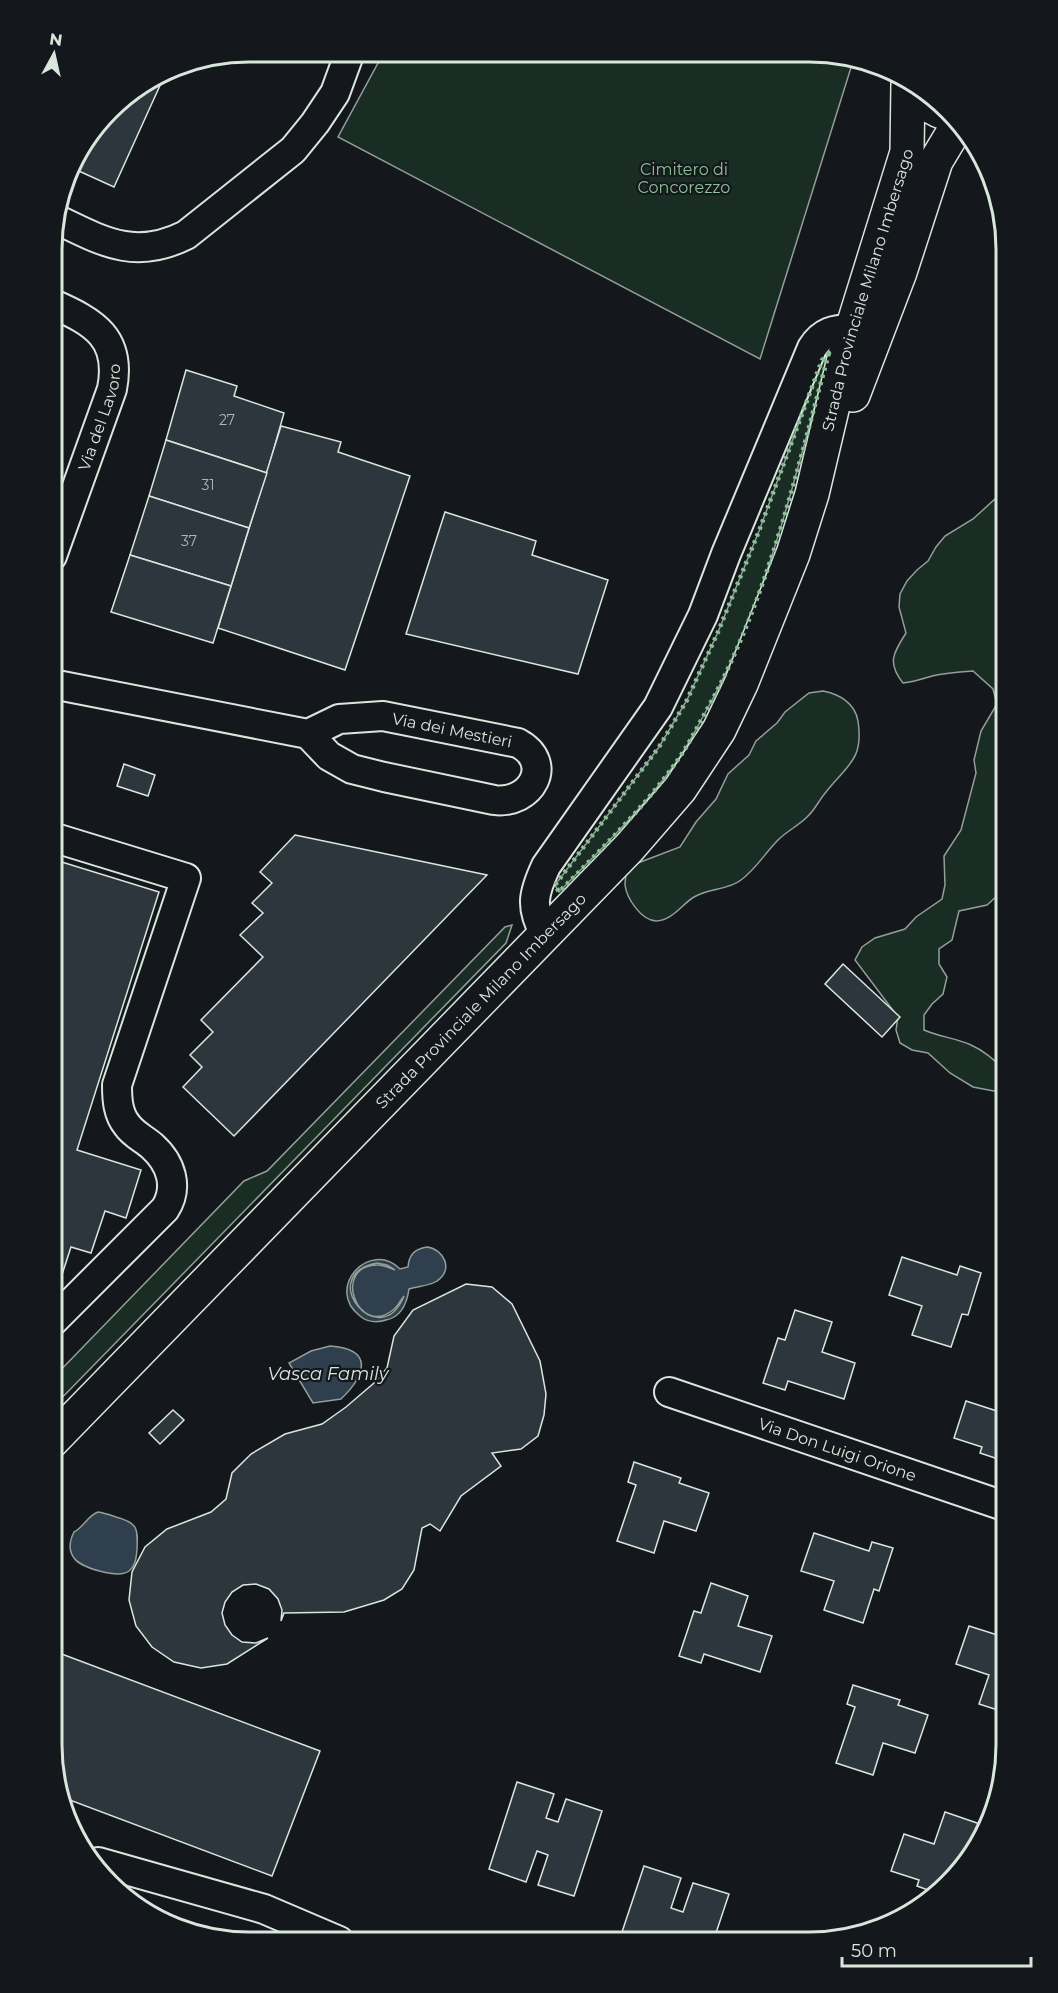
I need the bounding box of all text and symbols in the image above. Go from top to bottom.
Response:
north arrow [24,24,84,84]
text: N [48,29,64,50]
street label: Strada Provinciale Milano Imbersago [818,146,917,433]
park label: Cimitero di Concorezzo [638,160,730,197]
street label: Via del Lavoro [74,364,124,473]
house number: 27 [219,411,235,429]
house number: 31 [202,476,214,494]
house number: 37 [181,532,197,550]
street label: Via dei Mestieri [391,709,514,751]
street label: Strada Provinciale Milano Imbersago [371,889,590,1112]
water label: Vasca Family [267,1363,390,1385]
street label: Via Don Luigi Orione [756,1414,919,1485]
scale bar [842,1930,1031,1968]
text: 50 m [851,1940,897,1962]

